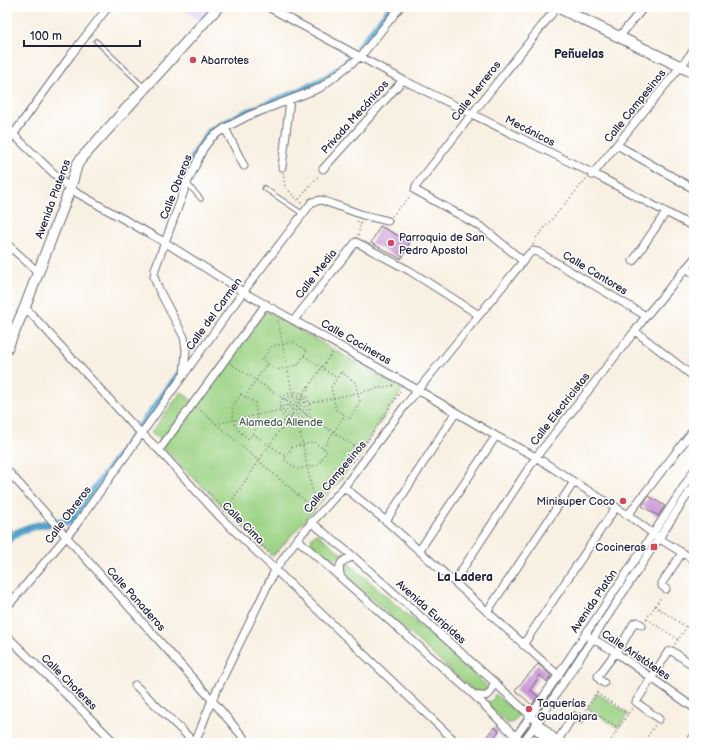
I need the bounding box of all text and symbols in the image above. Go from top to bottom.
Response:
scale bar [24,22,140,48]
text: 100 m [30,29,62,44]
district label: Peñuelas [554,47,604,62]
place label: Abarrotes [201,54,250,67]
marker: Abarrotes [188,55,198,65]
street label: Calle Herreros [449,58,504,124]
street label: Calle Campesinos [602,66,669,145]
street label: Privada Mecánicos [319,77,392,156]
street label: Mecánicos [503,113,558,149]
street label: Calle Obreros [157,152,195,221]
street label: Avenida Plateros [33,157,73,240]
place label: Parroquia de San Pedro Apostol [399,231,485,257]
marker: Parroquia de San Pedro Apostol [386,238,396,248]
street label: Calle Media [293,247,339,301]
street label: Calle Cantores [560,248,630,298]
street label: Calle del Carmen [183,275,245,353]
street label: Calle Cocineras [319,317,394,368]
street label: Calle Electricistas [528,370,593,448]
park label: Alameda Allende [239,416,323,429]
street label: Calle Campesinos [301,438,369,516]
street label: Calle Obreros [42,483,94,546]
place label: Minisuper Coco [537,495,615,508]
marker: Minisuper Coco [618,496,628,506]
street label: Calle Cima [219,499,267,547]
place label: Cocineras [595,541,647,554]
marker: Cocineras [649,542,659,552]
street label: Calle Panaderos [104,564,169,634]
street label: Avenida Platón [568,567,620,635]
district label: La Ladera [437,570,493,585]
street label: Avenida Euripides [393,577,469,647]
street label: Calle Aristóteles [599,627,673,683]
street label: Calle Choferes [38,651,100,713]
place label: Taquerías Guadalajara [537,697,598,723]
marker: Taquerías Guadalajara [524,704,534,714]

